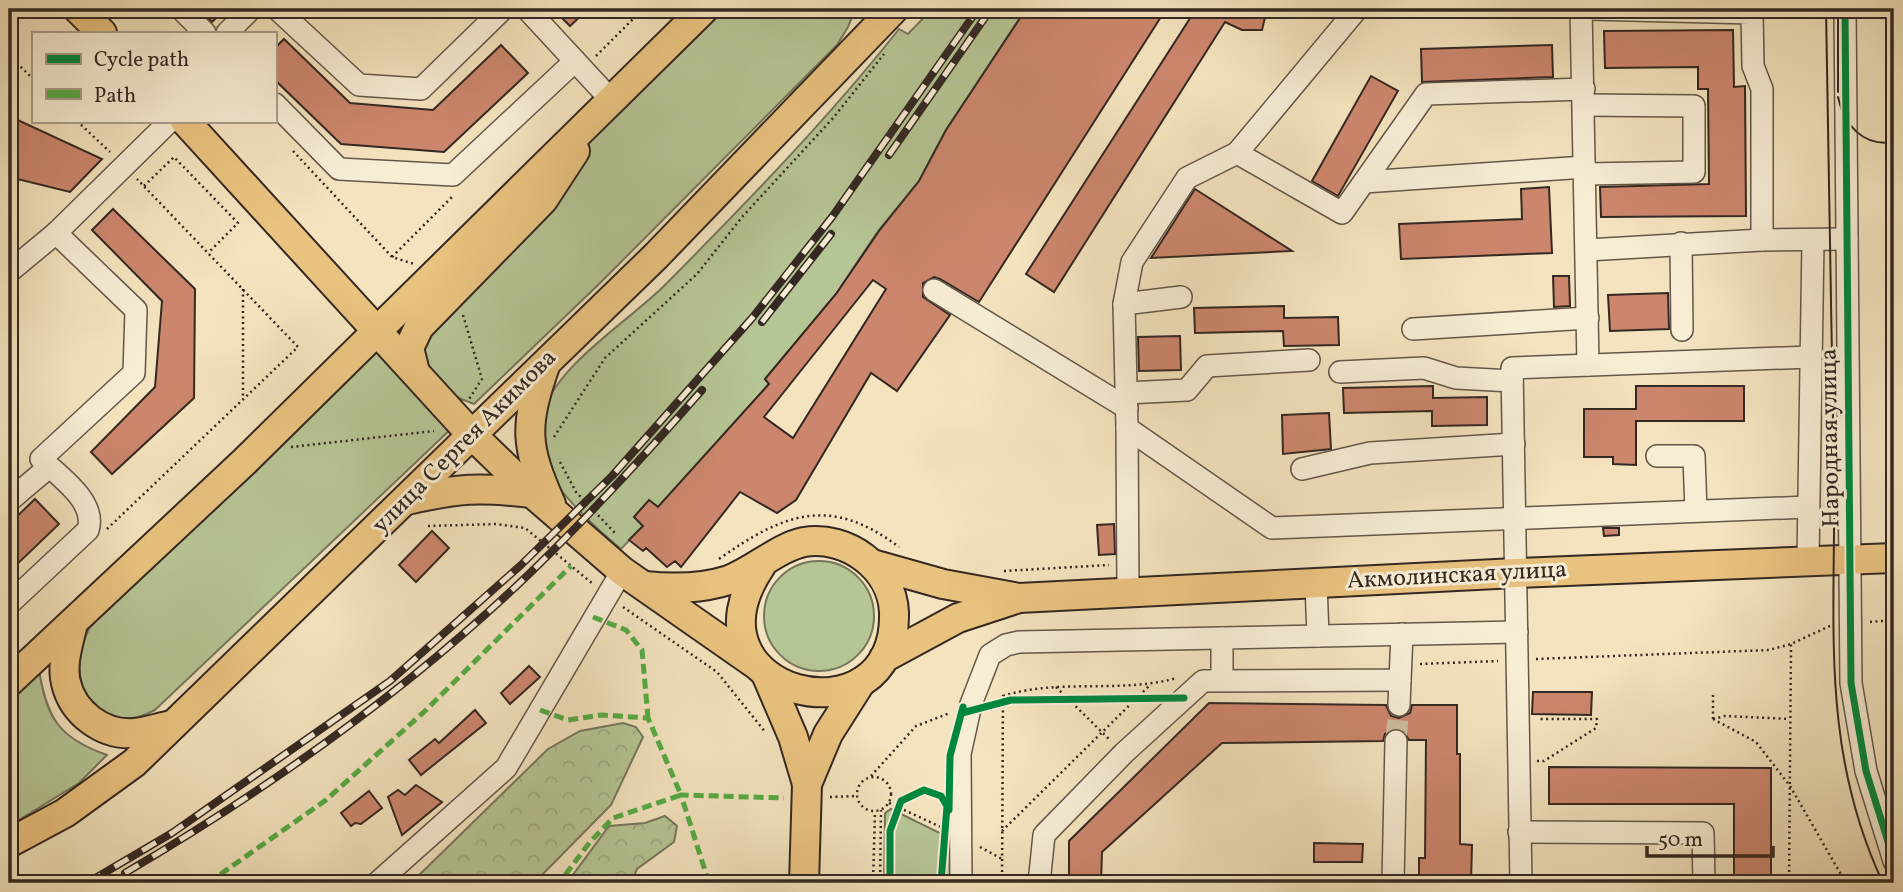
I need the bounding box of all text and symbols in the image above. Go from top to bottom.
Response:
legend [32,32,276,122]
text: Cycle path [94,46,189,75]
text: Path [94,82,136,111]
street label: улица Сергея Акимова [365,342,565,542]
street label: Народная улица [1812,348,1850,528]
street label: Акмолинская улица [1346,553,1568,599]
scale bar [1647,815,1773,859]
text: 50 m [1658,826,1703,855]

